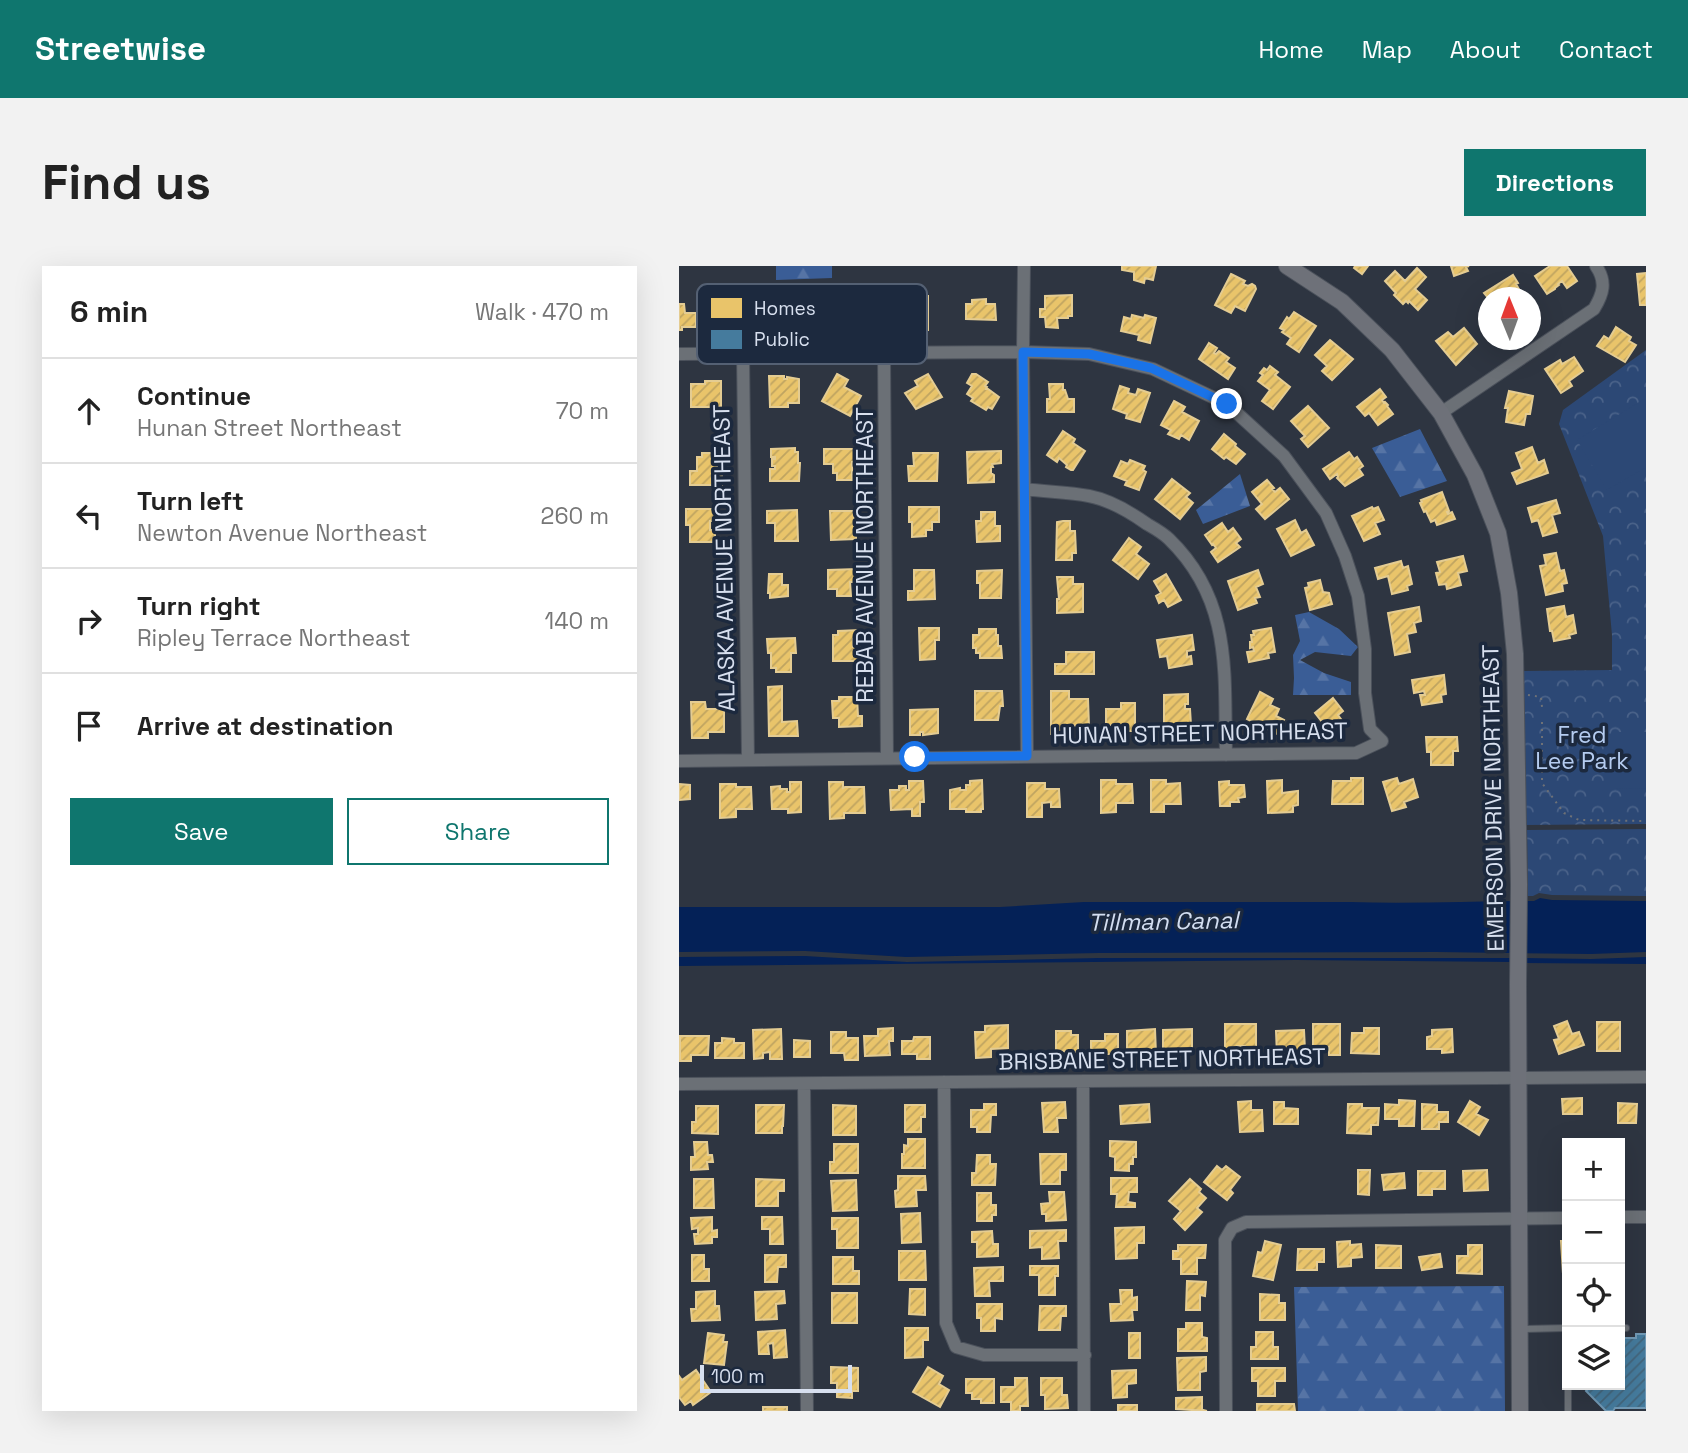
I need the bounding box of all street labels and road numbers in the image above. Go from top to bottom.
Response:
street label: ALASKA AVENUE NORTHEAST [706,404,742,712]
street label: REBAB AVENUE NORTHEAST [850,407,880,703]
street label: EMERSON DRIVE NORTHEAST [1475,644,1511,952]
street label: HUNAN STREET NORTHEAST [1052,715,1348,751]
street label: BRISBANE STREET NORTHEAST [998,1041,1326,1077]

